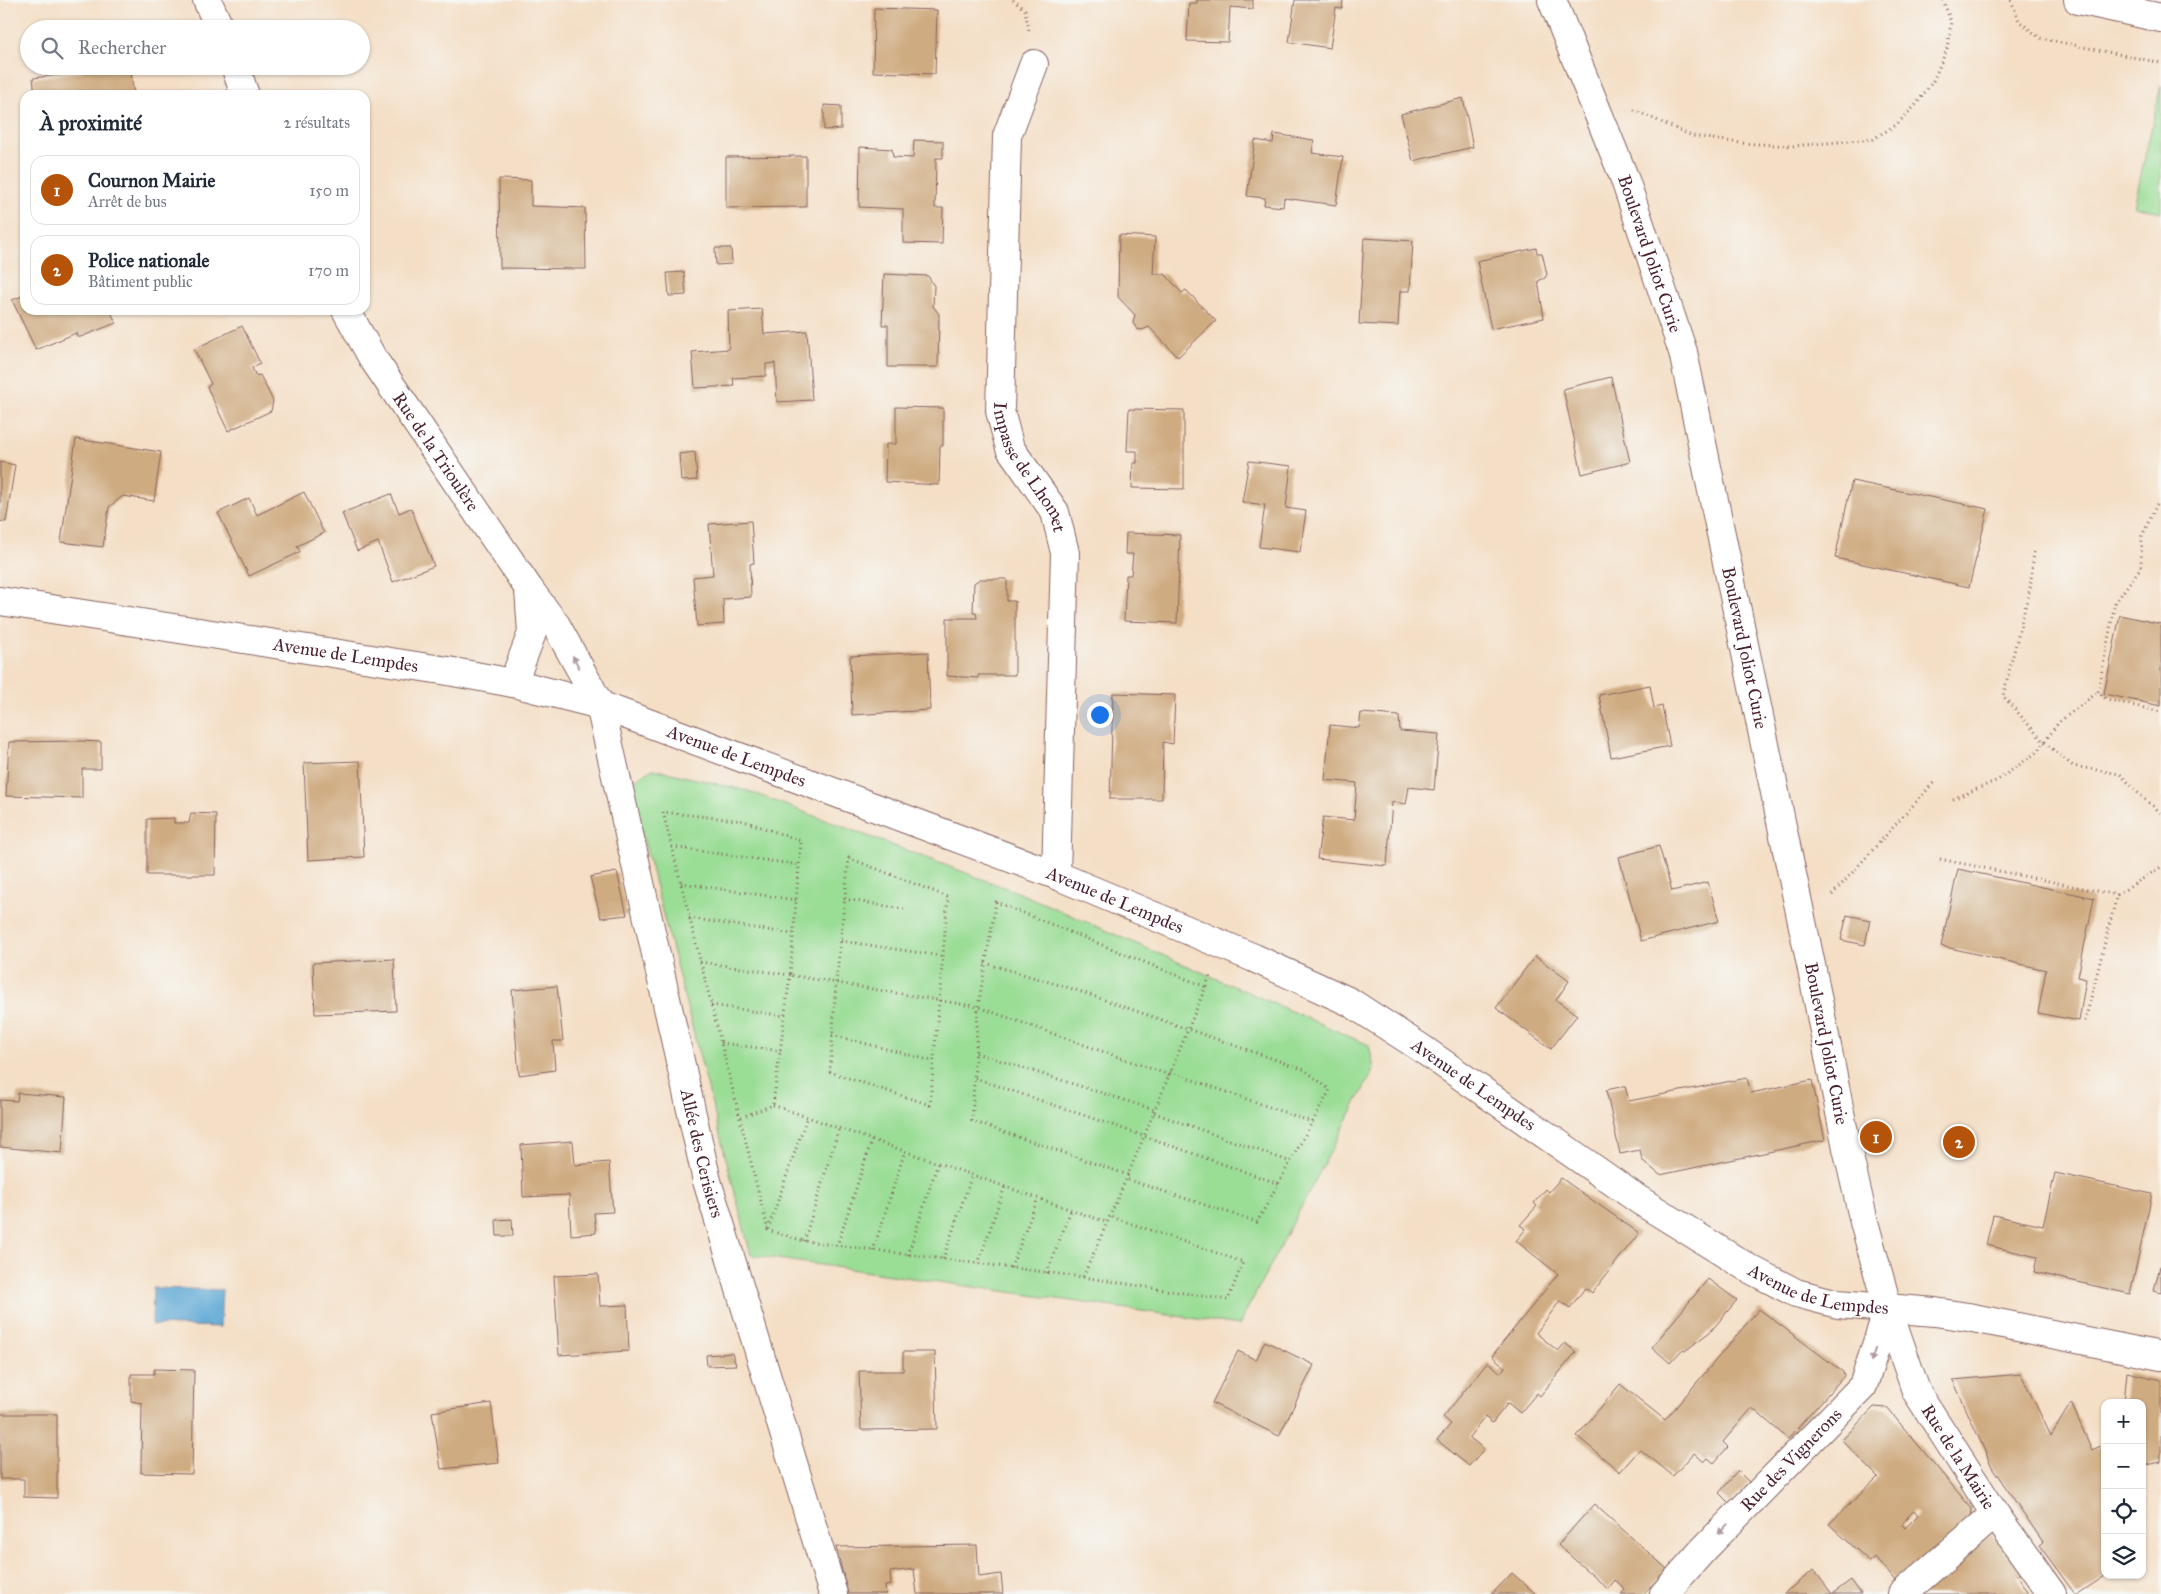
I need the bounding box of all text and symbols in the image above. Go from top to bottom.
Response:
search box [20,20,370,75]
icon: search [38,34,66,62]
text: Rechercher [78,36,166,59]
text: À proximité [40,110,142,136]
text: 2 résultats [284,113,350,132]
text: Cournon Mairie [88,169,215,192]
street label: Boulevard Joliot Curie [1613,172,1687,335]
text: 1 [54,181,60,200]
text: 150 m [309,181,349,200]
text: Arrêt de bus [88,192,167,211]
text: Police nationale [88,249,210,272]
text: 2 [53,261,61,280]
text: 170 m [308,261,349,280]
text: Bâtiment public [88,272,193,291]
street label: Rue de la Trioulère [388,388,484,515]
street label: Impasse de Lhomet [989,402,1071,535]
street label: Boulevard Joliot Curie [1717,565,1772,731]
street label: Avenue de Lempdes [271,633,420,677]
one-way arrow [572,656,581,669]
your location [1087,702,1113,728]
street label: Avenue de Lempdes [663,720,809,792]
street label: Avenue de Lempdes [1043,861,1187,938]
street label: Boulevard Joliot Curie [1800,960,1853,1127]
street label: Avenue de Lempdes [1406,1033,1540,1136]
street label: Allée des Cerisiers [675,1086,729,1220]
pin: 1 [1860,1118,1892,1156]
pin: 2 [1943,1123,1975,1161]
street label: Avenue de Lempdes [1744,1259,1889,1319]
one-way arrow [1869,1348,1877,1363]
map controls [2101,1399,2146,1579]
button: + [2101,1399,2146,1444]
street label: Rue de la Mairie [1917,1400,2000,1514]
street label: Rue des Vignerons [1736,1403,1846,1516]
button: − [2101,1444,2146,1489]
button: locate [2101,1489,2146,1534]
one-way arrow [1717,1523,1729,1535]
button: layers [2101,1534,2146,1579]

